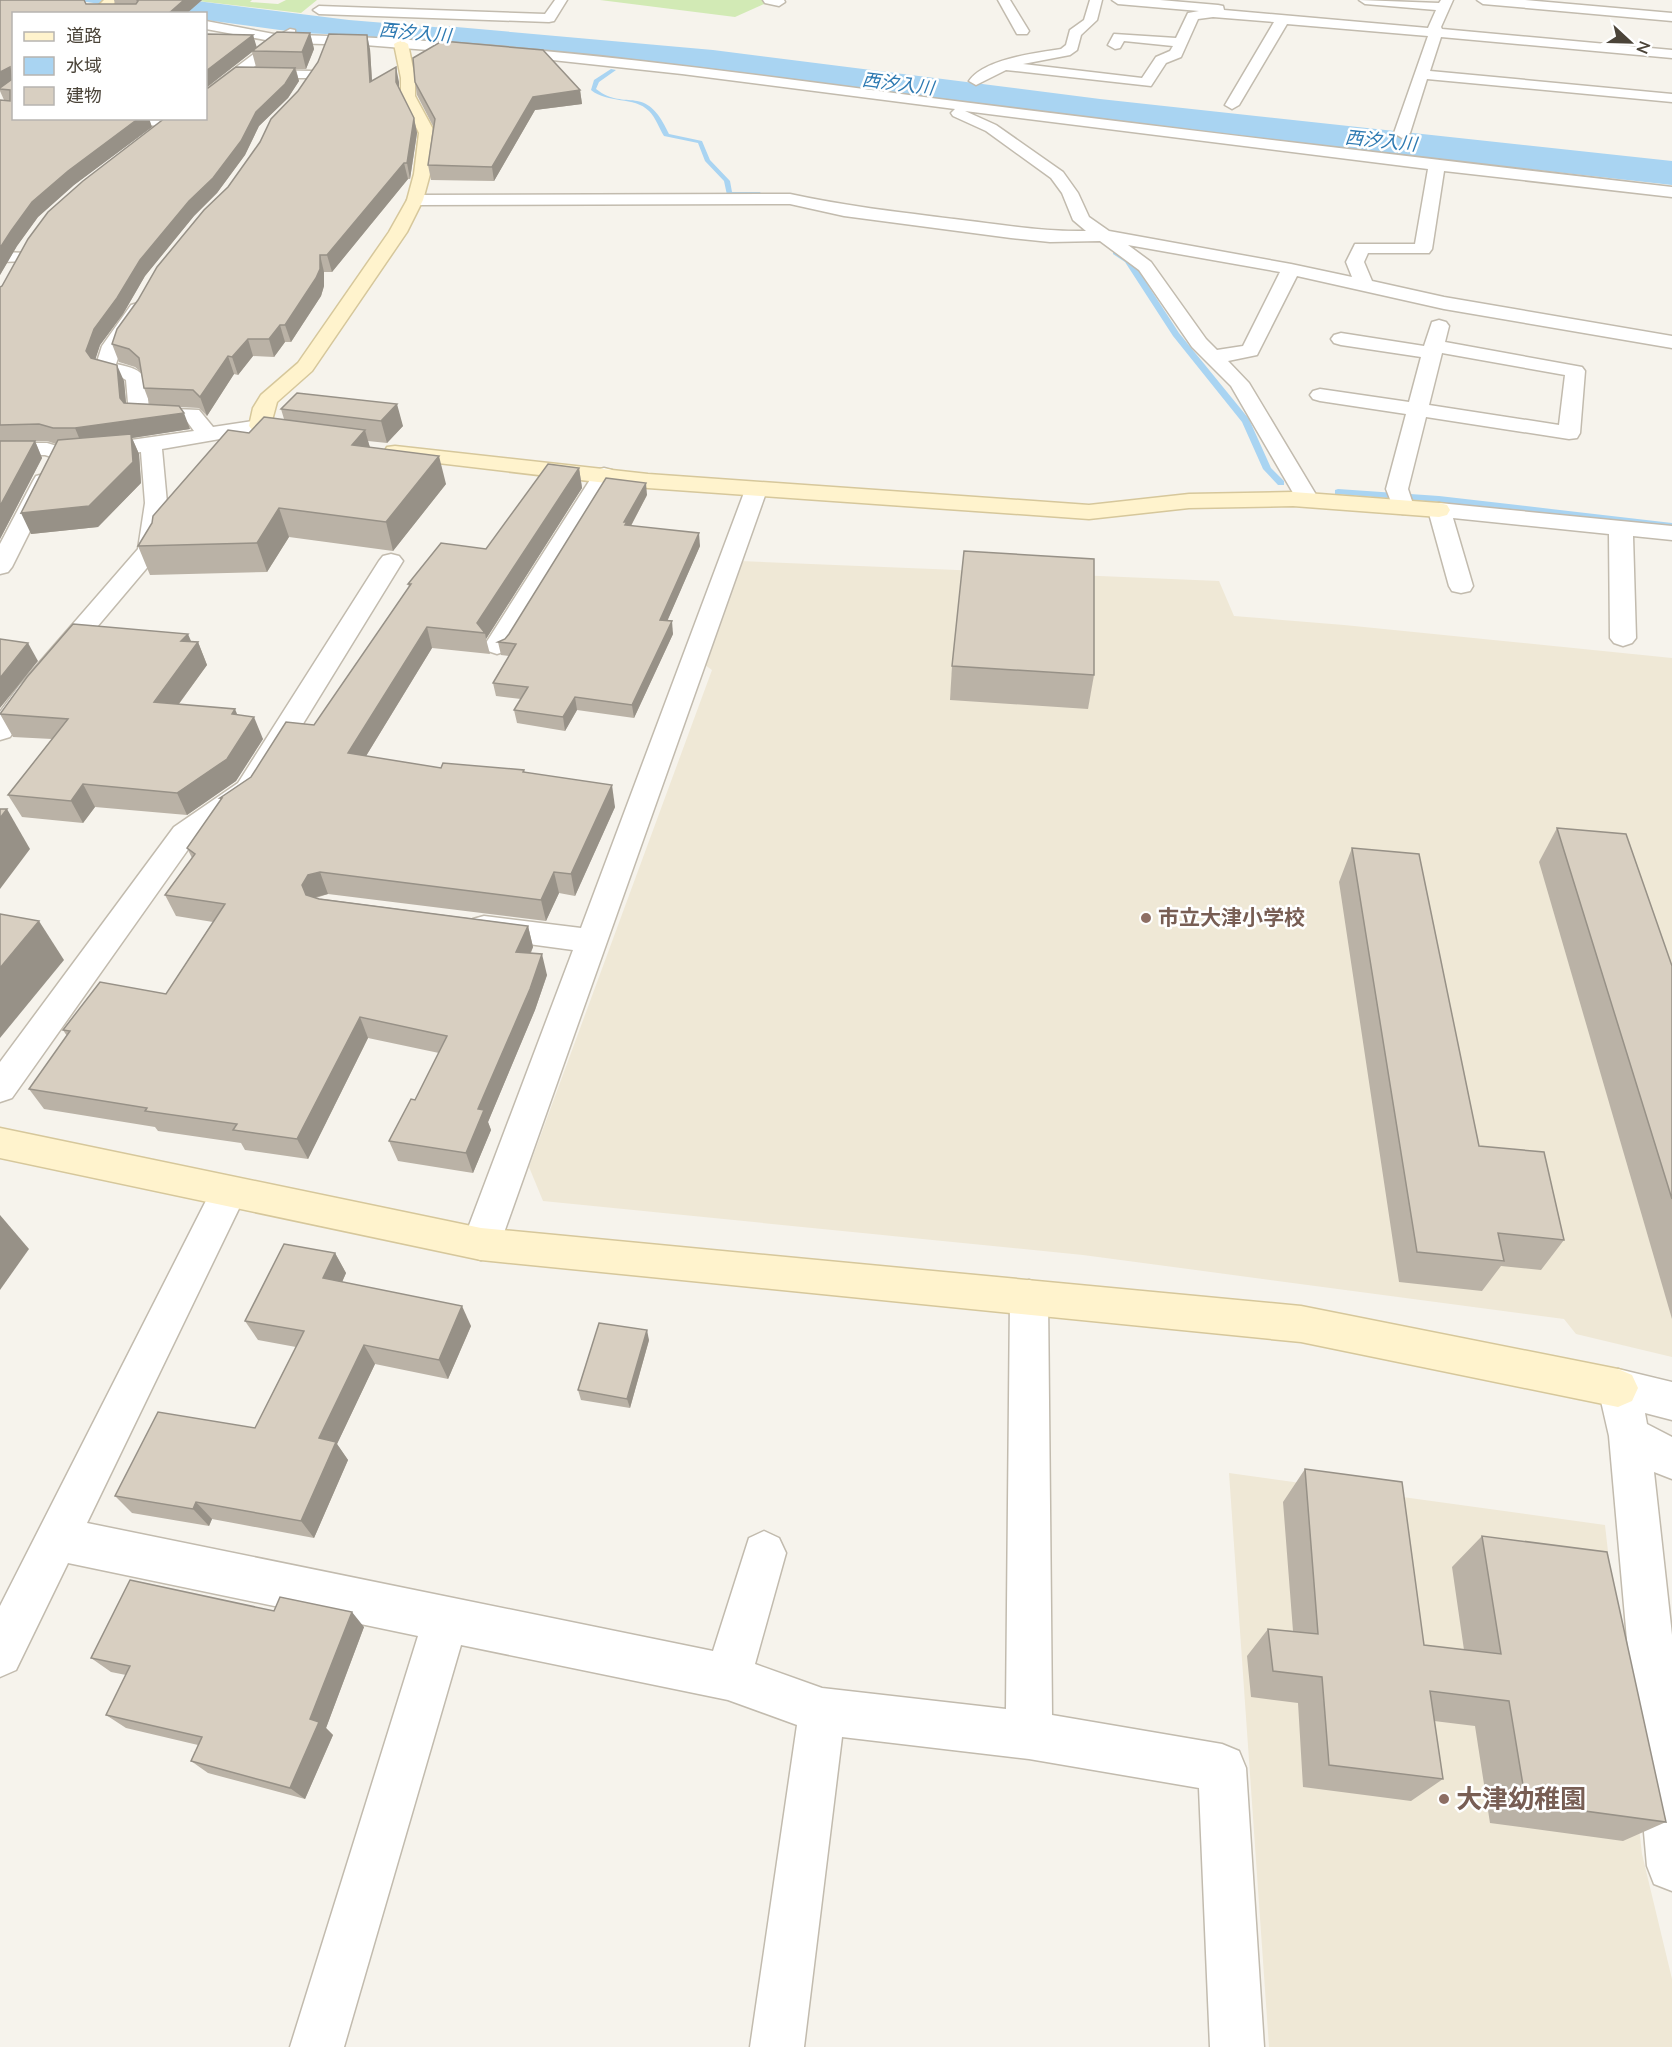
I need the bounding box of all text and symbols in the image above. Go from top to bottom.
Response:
legend [12,12,207,120]
north arrow [1600,12,1660,72]
water label: 西汐入川 [378,18,454,47]
text: 道路 [66,24,102,47]
text: N [1632,38,1655,57]
text: 水域 [66,54,102,77]
water label: 西汐入川 [861,68,937,100]
text: 建物 [66,84,102,107]
water label: 西汐入川 [1344,125,1420,156]
place label: 市立大津小学校 [1158,904,1305,930]
marker: 市立大津小学校 [1139,911,1153,925]
place label: 大津幼稚園 [1456,1782,1586,1815]
marker: 大津幼稚園 [1437,1792,1451,1806]

